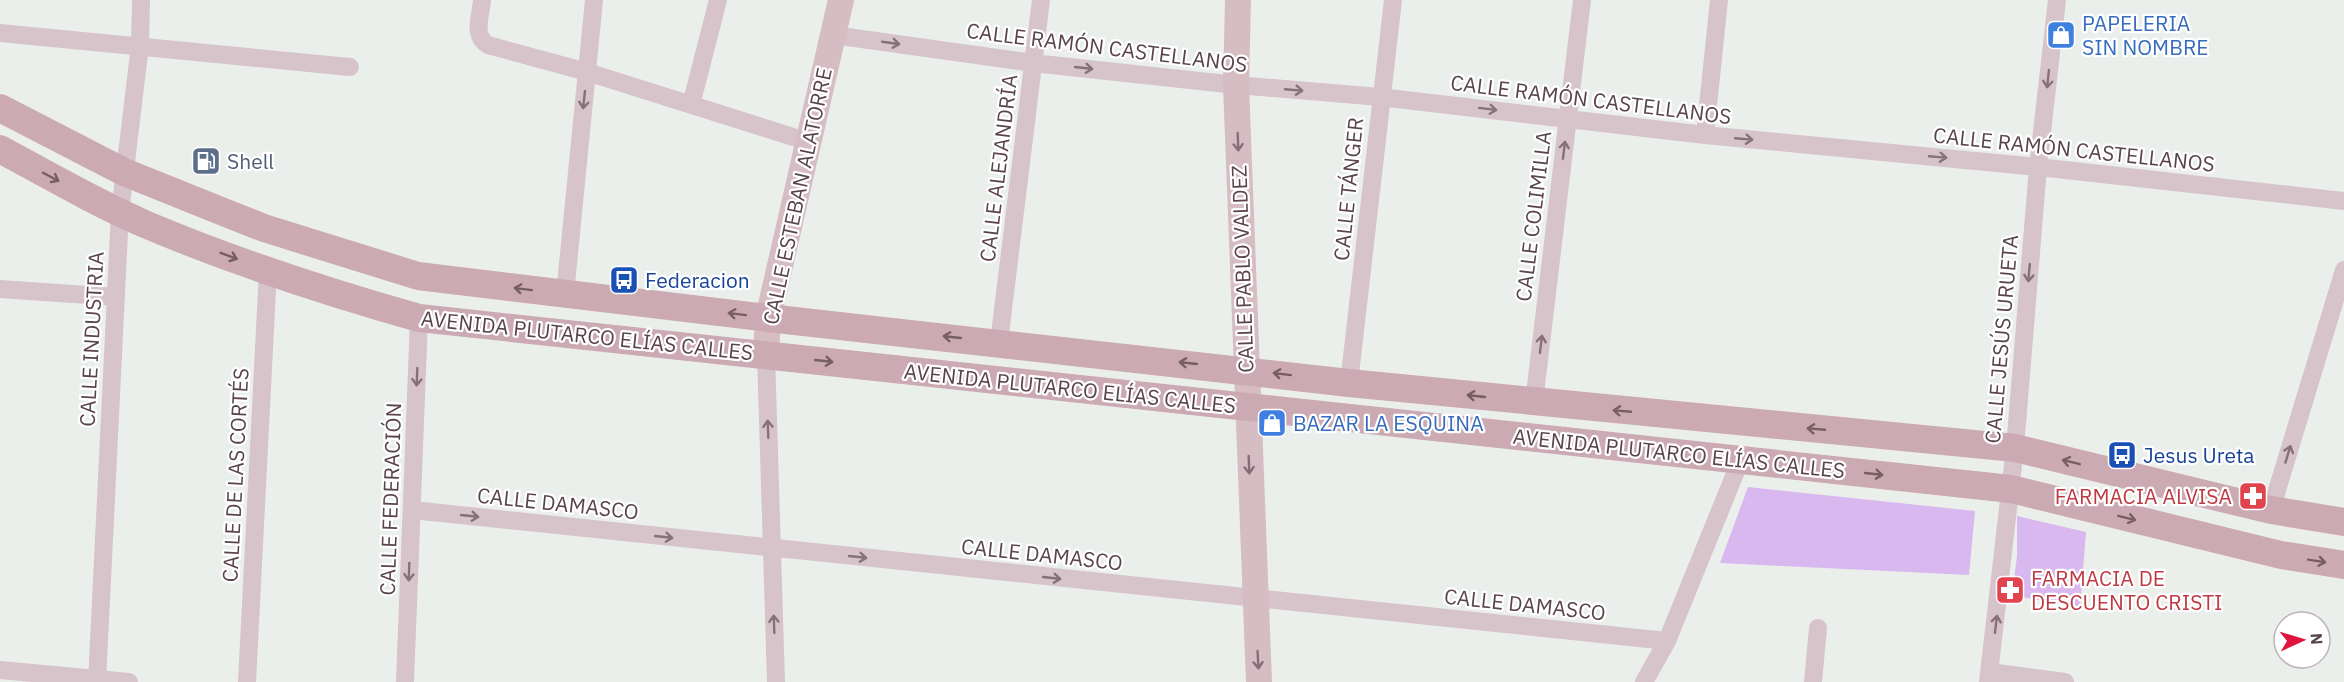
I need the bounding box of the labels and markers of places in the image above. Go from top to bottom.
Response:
place label: PAPELERIA SIN NOMBRE [2082,9,2209,61]
shop icon: PAPELERIA SIN NOMBRE [2045,19,2077,51]
fuel station icon: Shell [190,145,222,177]
place label: Shell [227,147,274,175]
bus stop icon: Federacion [608,264,640,296]
place label: Federacion [645,266,750,294]
shop icon: BAZAR LA ESQUINA [1256,407,1288,439]
place label: BAZAR LA ESQUINA [1293,409,1484,437]
bus stop icon: Jesus Ureta [2106,439,2138,471]
place label: Jesus Ureta [2143,441,2255,469]
pharmacy icon: FARMACIA ALVISA [2237,480,2269,512]
place label: FARMACIA ALVISA [2055,482,2232,510]
place label: FARMACIA DE DESCUENTO CRISTI [2031,564,2222,616]
pharmacy icon: FARMACIA DE DESCUENTO CRISTI [1994,574,2026,606]

